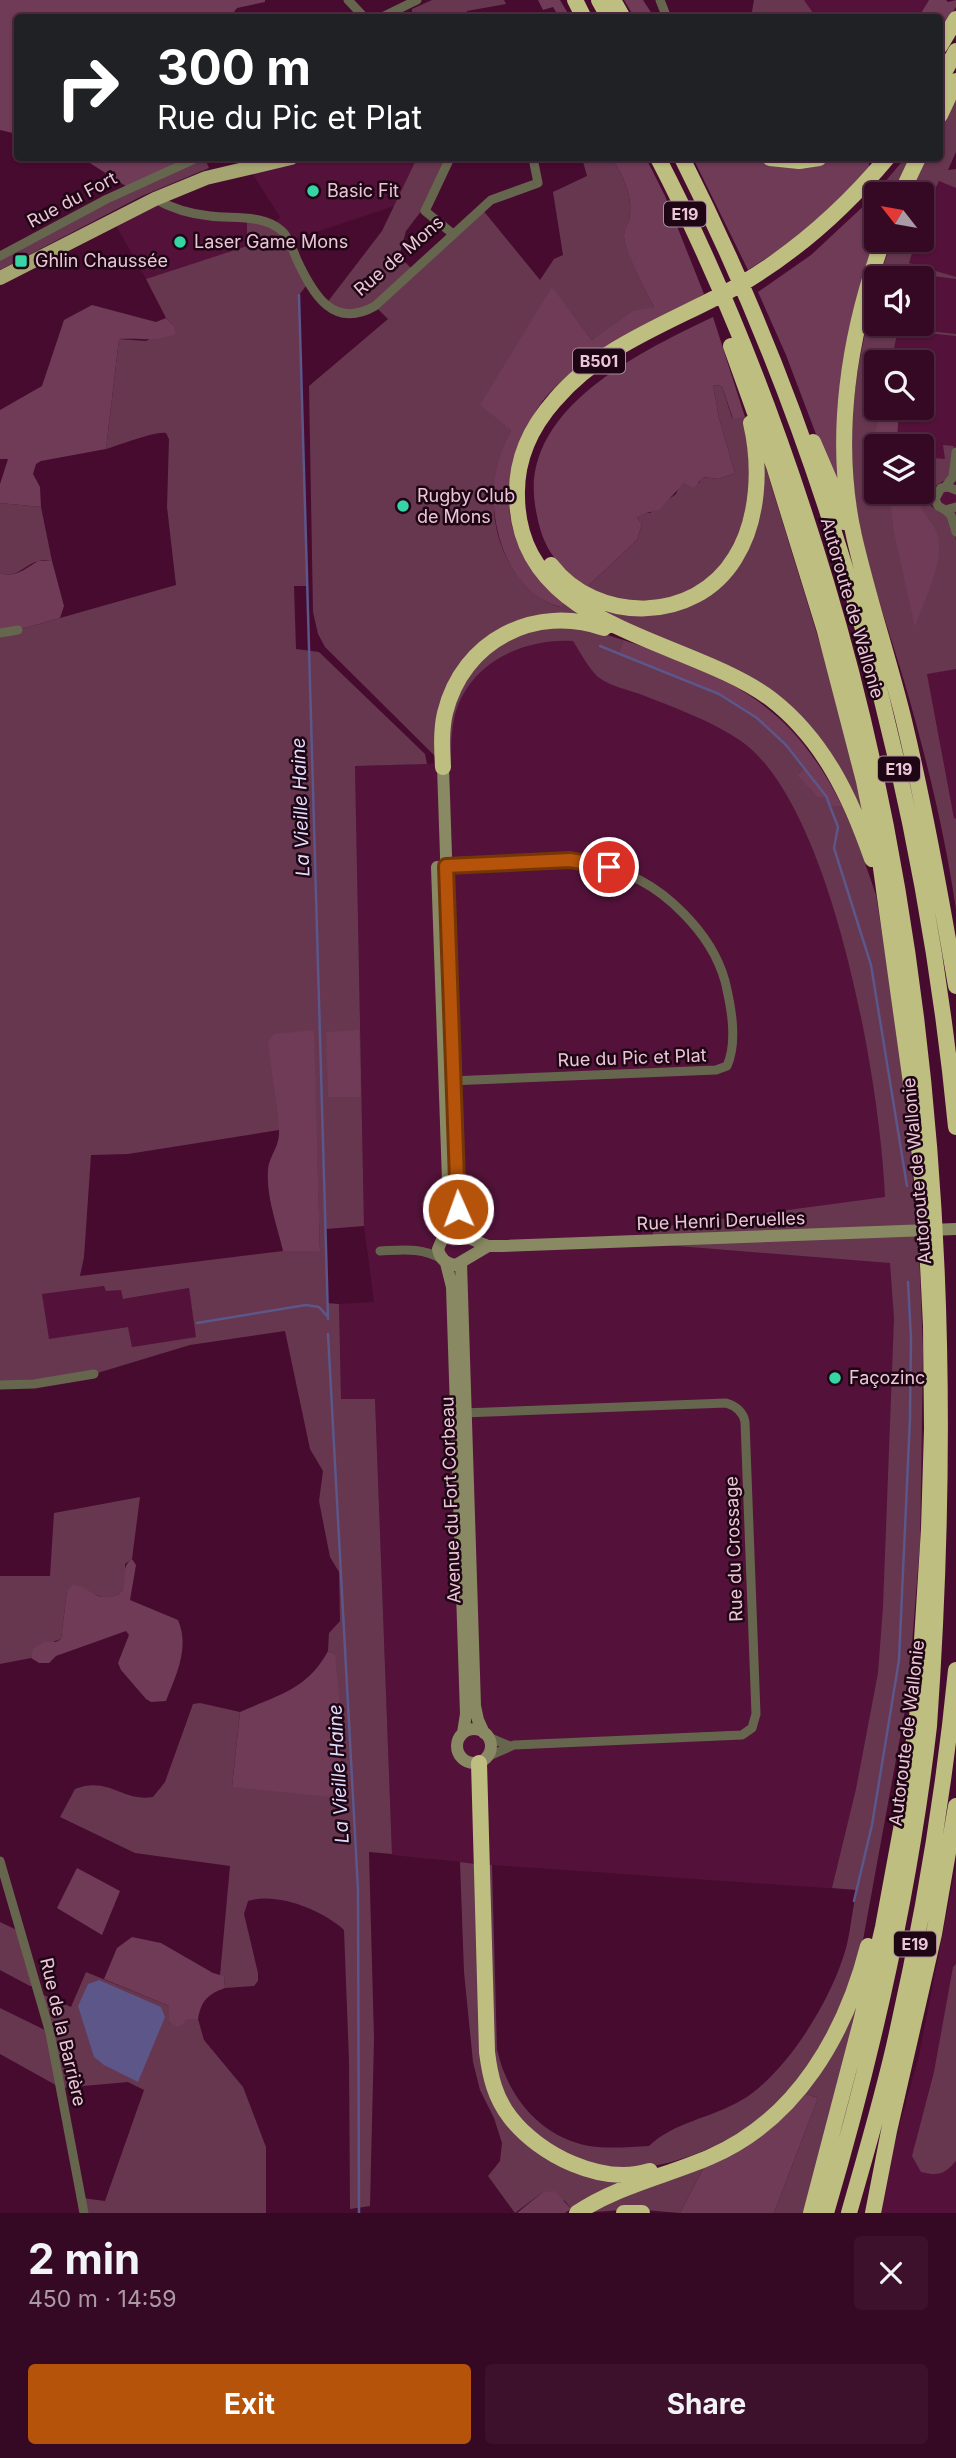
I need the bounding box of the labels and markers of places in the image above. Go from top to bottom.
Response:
place label: Basic Fit [327,180,399,201]
marker: Basic Fit [305,183,321,199]
place label: Laser Game Mons [194,231,348,252]
marker: Laser Game Mons [172,234,188,250]
place label: Ghlin Chaussée [35,250,168,271]
marker: Ghlin Chaussée [13,253,29,269]
place label: Rugby Club de Mons [417,485,515,527]
marker: Rugby Club de Mons [395,498,411,514]
pin [579,837,639,897]
place label: Façozinc [849,1367,925,1388]
marker: Façozinc [827,1370,843,1386]

